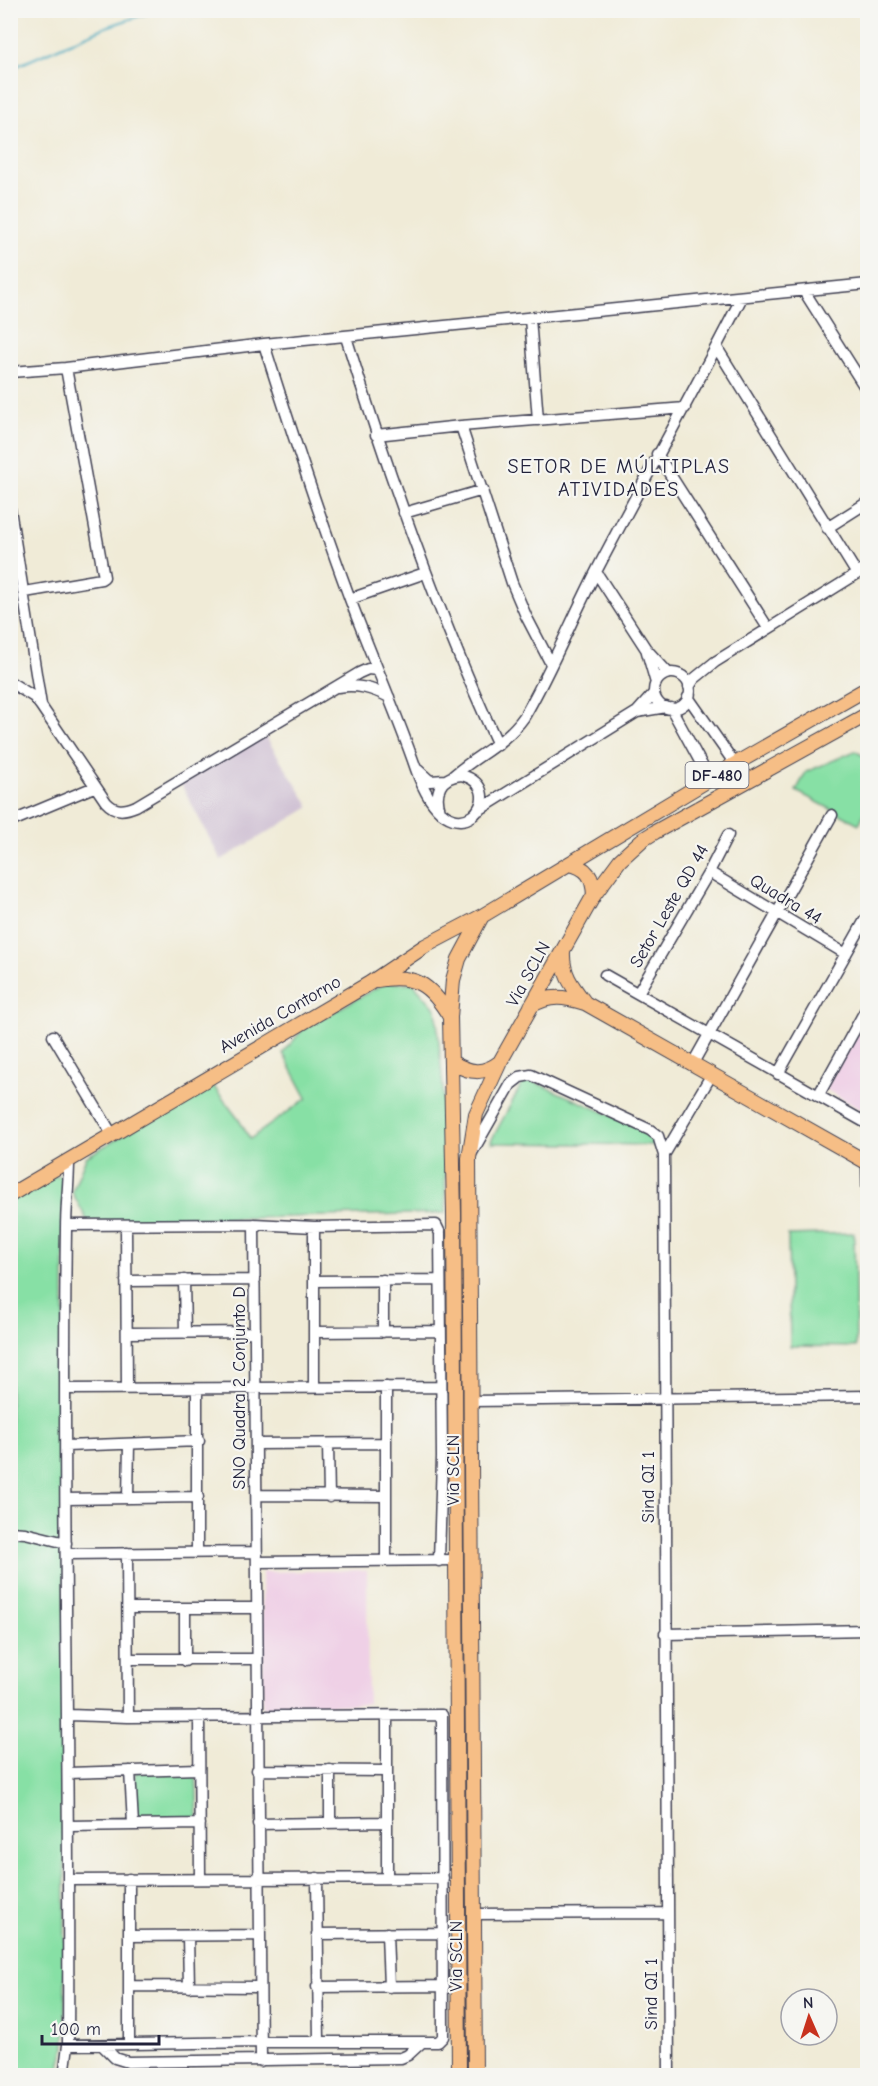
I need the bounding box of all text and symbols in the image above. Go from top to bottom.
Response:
district label: SETOR DE MÚLTIPLAS ATIVIDADES [507,454,731,501]
road number: DF-480 [686,762,748,788]
street label: Setor Leste QD 44 [626,841,713,972]
street label: Quadra 44 [746,870,826,929]
street label: Via SCLN [502,938,555,1010]
street label: Avenida Contorno [216,971,345,1058]
street label: SNO Quadra 2 Conjunto D [229,1286,250,1490]
street label: Via SCLN [443,1435,464,1505]
street label: Sind QI 1 [638,1451,659,1523]
street label: Via SCLN [446,1921,467,1991]
street label: Sind QI 1 [641,1958,662,2030]
north arrow [779,1987,839,2047]
text: N [803,1994,814,2012]
scale bar [42,2008,159,2046]
text: 100 m [51,2019,101,2040]

